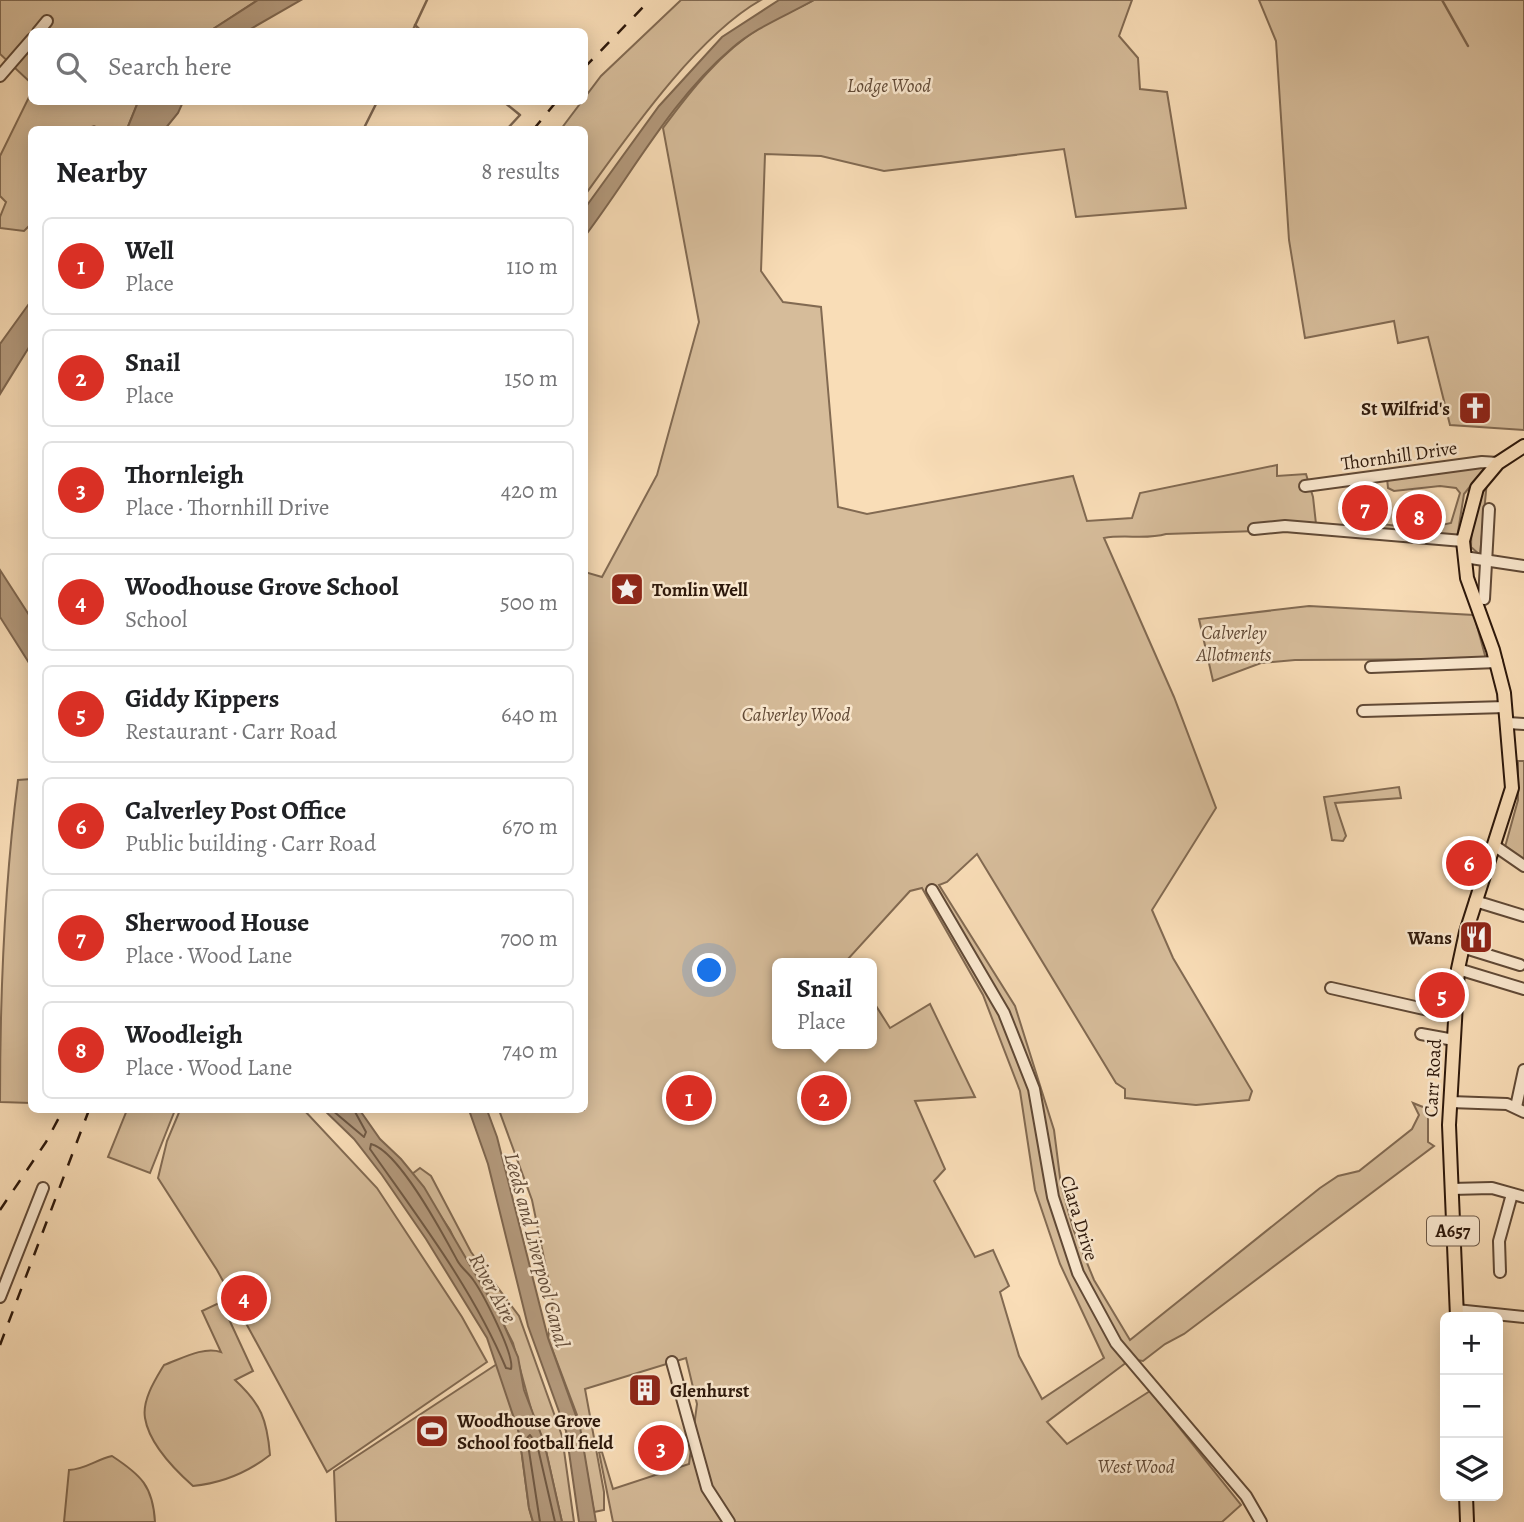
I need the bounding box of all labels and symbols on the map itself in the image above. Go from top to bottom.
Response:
park label: Lodge Wood [847,73,931,99]
church icon: St Wilfrid's [1456,389,1494,427]
place label: St Wilfrid's [1361,396,1450,422]
street label: Thornhill Drive [1339,435,1459,477]
pin: 7 [1342,482,1388,534]
pin: 8 [1396,491,1442,543]
place icon: Tomlin Well [608,570,646,608]
place label: Tomlin Well [652,577,748,603]
park label: Calverley Allotments [1196,620,1272,668]
park label: Calverley Wood [742,702,850,728]
pin: 6 [1446,837,1492,889]
restaurant icon: Wans [1457,918,1495,956]
place label: Wans [1406,925,1452,951]
your location [692,953,726,987]
pin: 5 [1419,969,1465,1021]
street label: Carr Road [1418,1037,1448,1118]
pin: 1 [666,1072,712,1124]
pin: 2 [801,1072,847,1124]
water label: Leeds and Liverpool Canal [497,1149,577,1351]
street label: Clara Drive [1054,1173,1104,1264]
road number: A657 [1427,1216,1479,1246]
water label: River Aire [462,1248,524,1328]
pin: 4 [221,1272,267,1324]
building icon: Glenhurst [626,1371,664,1409]
place label: Glenhurst [670,1378,750,1404]
place label: Woodhouse Grove School football field [456,1408,614,1456]
sports icon: Woodhouse Grove School football field [413,1412,451,1450]
pin: 3 [638,1422,684,1474]
park label: West Wood [1097,1454,1175,1480]

